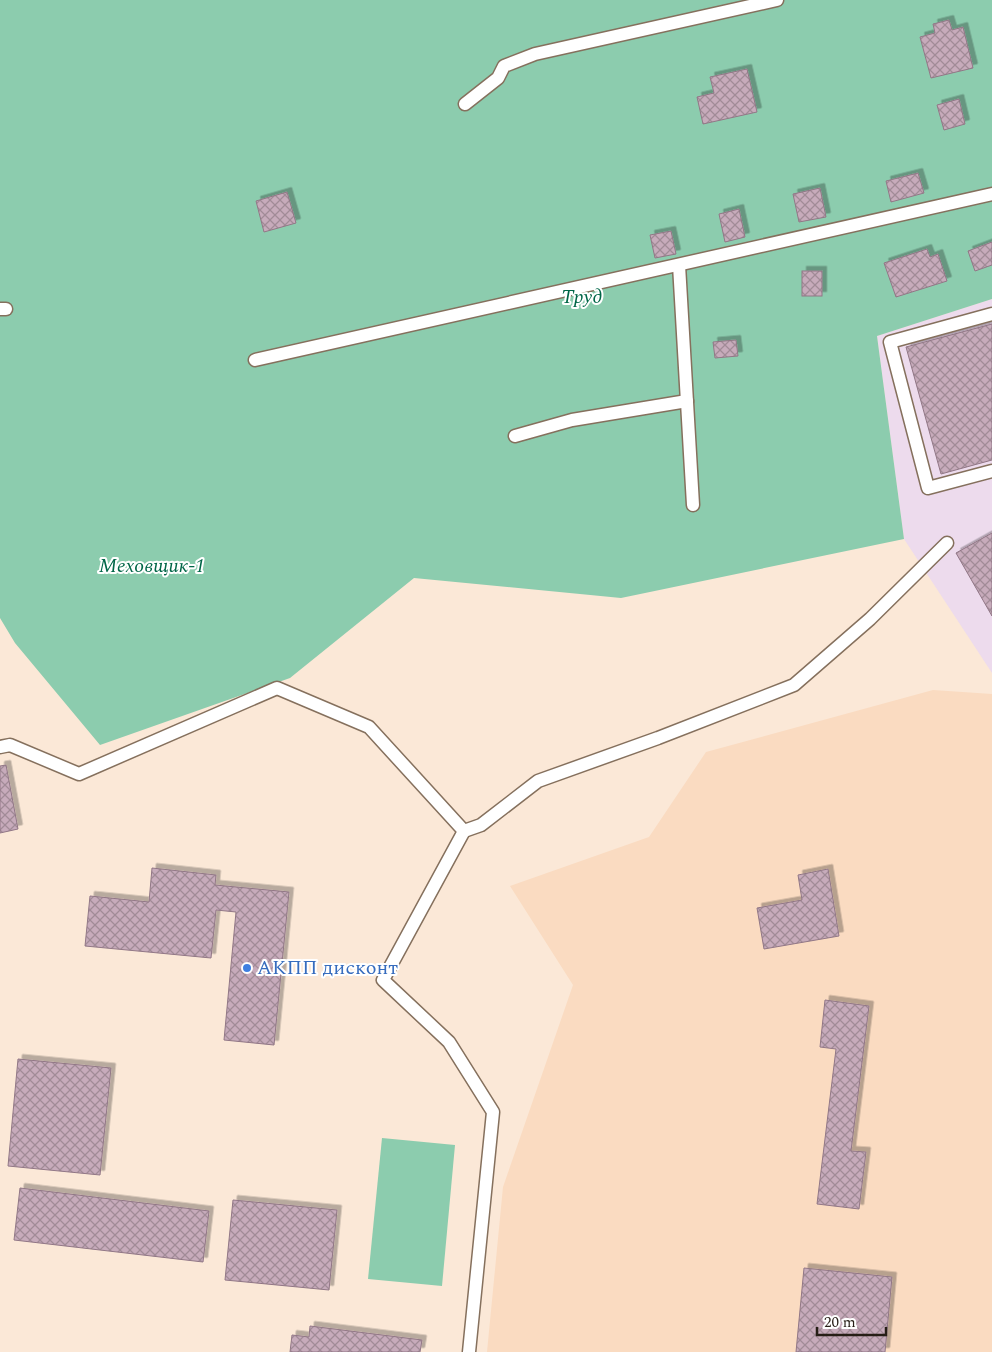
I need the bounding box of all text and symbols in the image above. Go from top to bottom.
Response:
park label: Труд [561,282,603,312]
park label: Меховщик-1 [99,551,205,581]
place label: АКПП дисконт [257,953,398,983]
marker: АКПП дисконт [241,962,253,974]
scale bar [817,1304,886,1336]
text: 20 m [824,1311,856,1334]

